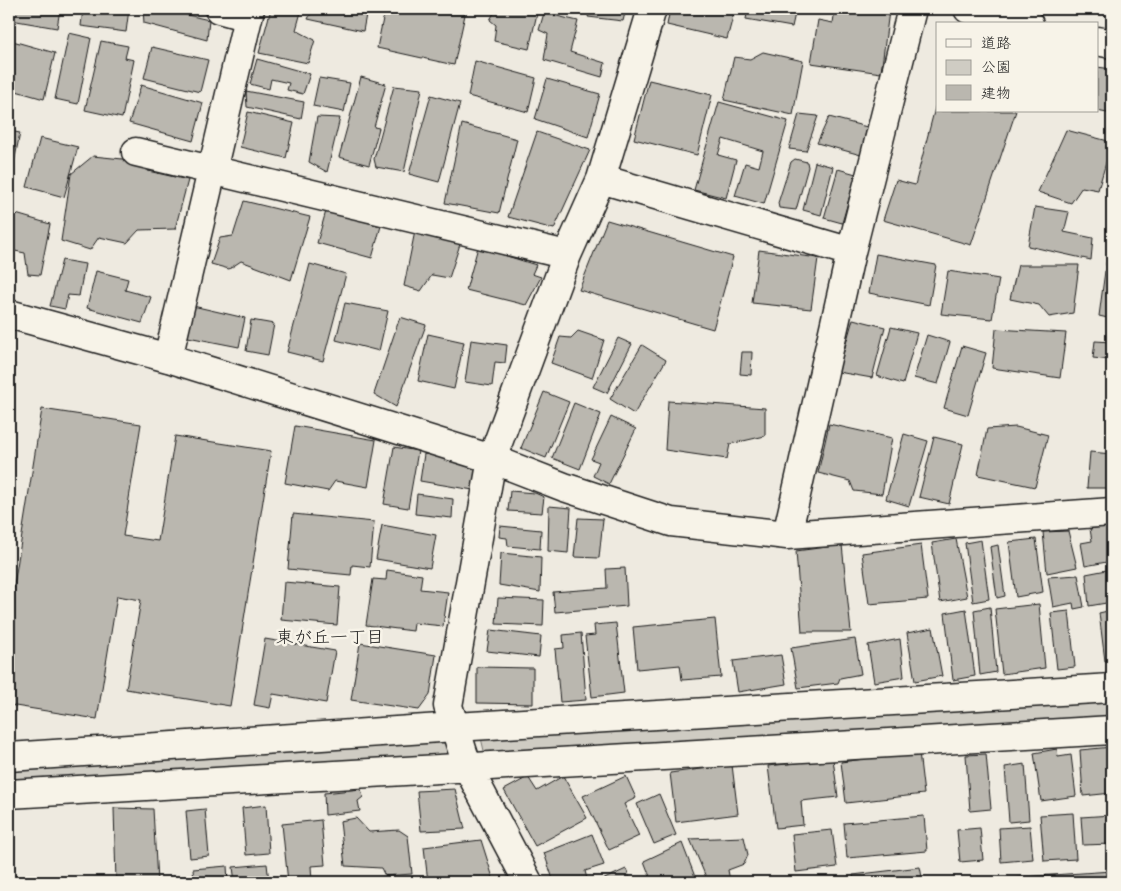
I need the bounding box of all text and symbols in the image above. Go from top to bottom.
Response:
legend [936,22,1098,112]
text: 道路 [981,33,1011,54]
text: 公園 [981,57,1011,78]
text: 建物 [981,83,1011,104]
district label: 東が丘一丁目 [276,625,384,650]

